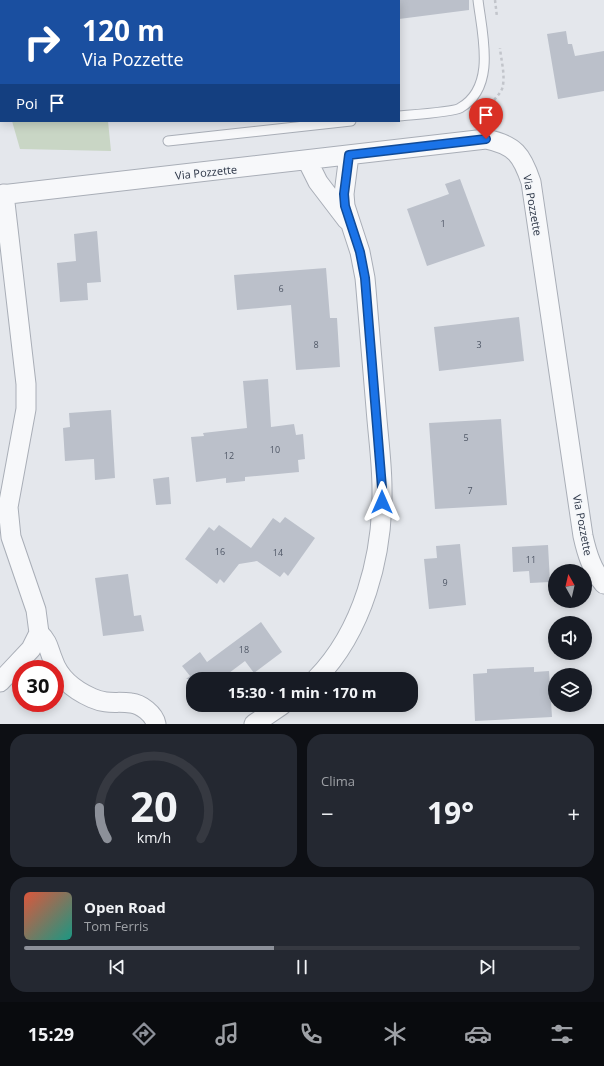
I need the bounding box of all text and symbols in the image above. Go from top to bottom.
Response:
text: 120 m [82,11,165,49]
icon: right [16,16,68,68]
text: Via Pozzette [82,47,184,71]
icon: arrive [46,92,68,114]
text: Poi [16,93,38,113]
pin [469,98,503,139]
icon: arrive [475,104,497,126]
street label: Via Pozzette [174,161,238,183]
street label: Via Pozzette [520,173,546,237]
house number: 1 [440,217,446,230]
house number: 6 [278,282,284,295]
house number: 8 [313,338,319,351]
house number: 3 [476,338,482,351]
house number: 5 [463,431,469,444]
house number: 10 [270,443,280,456]
house number: 12 [224,449,234,462]
position arrow [361,481,403,523]
house number: 7 [467,484,473,497]
street label: Via Pozzette [570,493,596,557]
house number: 16 [215,545,225,558]
house number: 14 [273,546,283,559]
house number: 11 [526,553,536,566]
north arrow [548,564,592,608]
map controls [548,564,592,712]
house number: 9 [442,576,448,589]
button: sound [548,616,592,660]
house number: 18 [239,643,249,656]
speed limit sign: 30 [12,660,64,712]
button: layers [548,668,592,712]
text: 15:30 · 1 min · 170 m [228,682,376,702]
text: Clima [321,772,355,790]
text: 20 [130,777,177,833]
text: 19° [427,792,474,833]
text: − [321,798,334,828]
text: + [567,798,580,828]
text: km/h [136,827,171,846]
text: Open Road [84,897,166,917]
text: Tom Ferris [84,917,149,935]
icon: previous [106,956,128,978]
icon: pause [291,956,313,978]
icon: next [476,956,498,978]
icon: directions [130,1020,158,1048]
icon: music [213,1020,241,1048]
icon: phone [297,1020,325,1048]
icon: climate [381,1020,409,1048]
icon: car [464,1020,492,1048]
icon: filters [548,1020,576,1048]
text: 15:29 [28,1022,74,1046]

